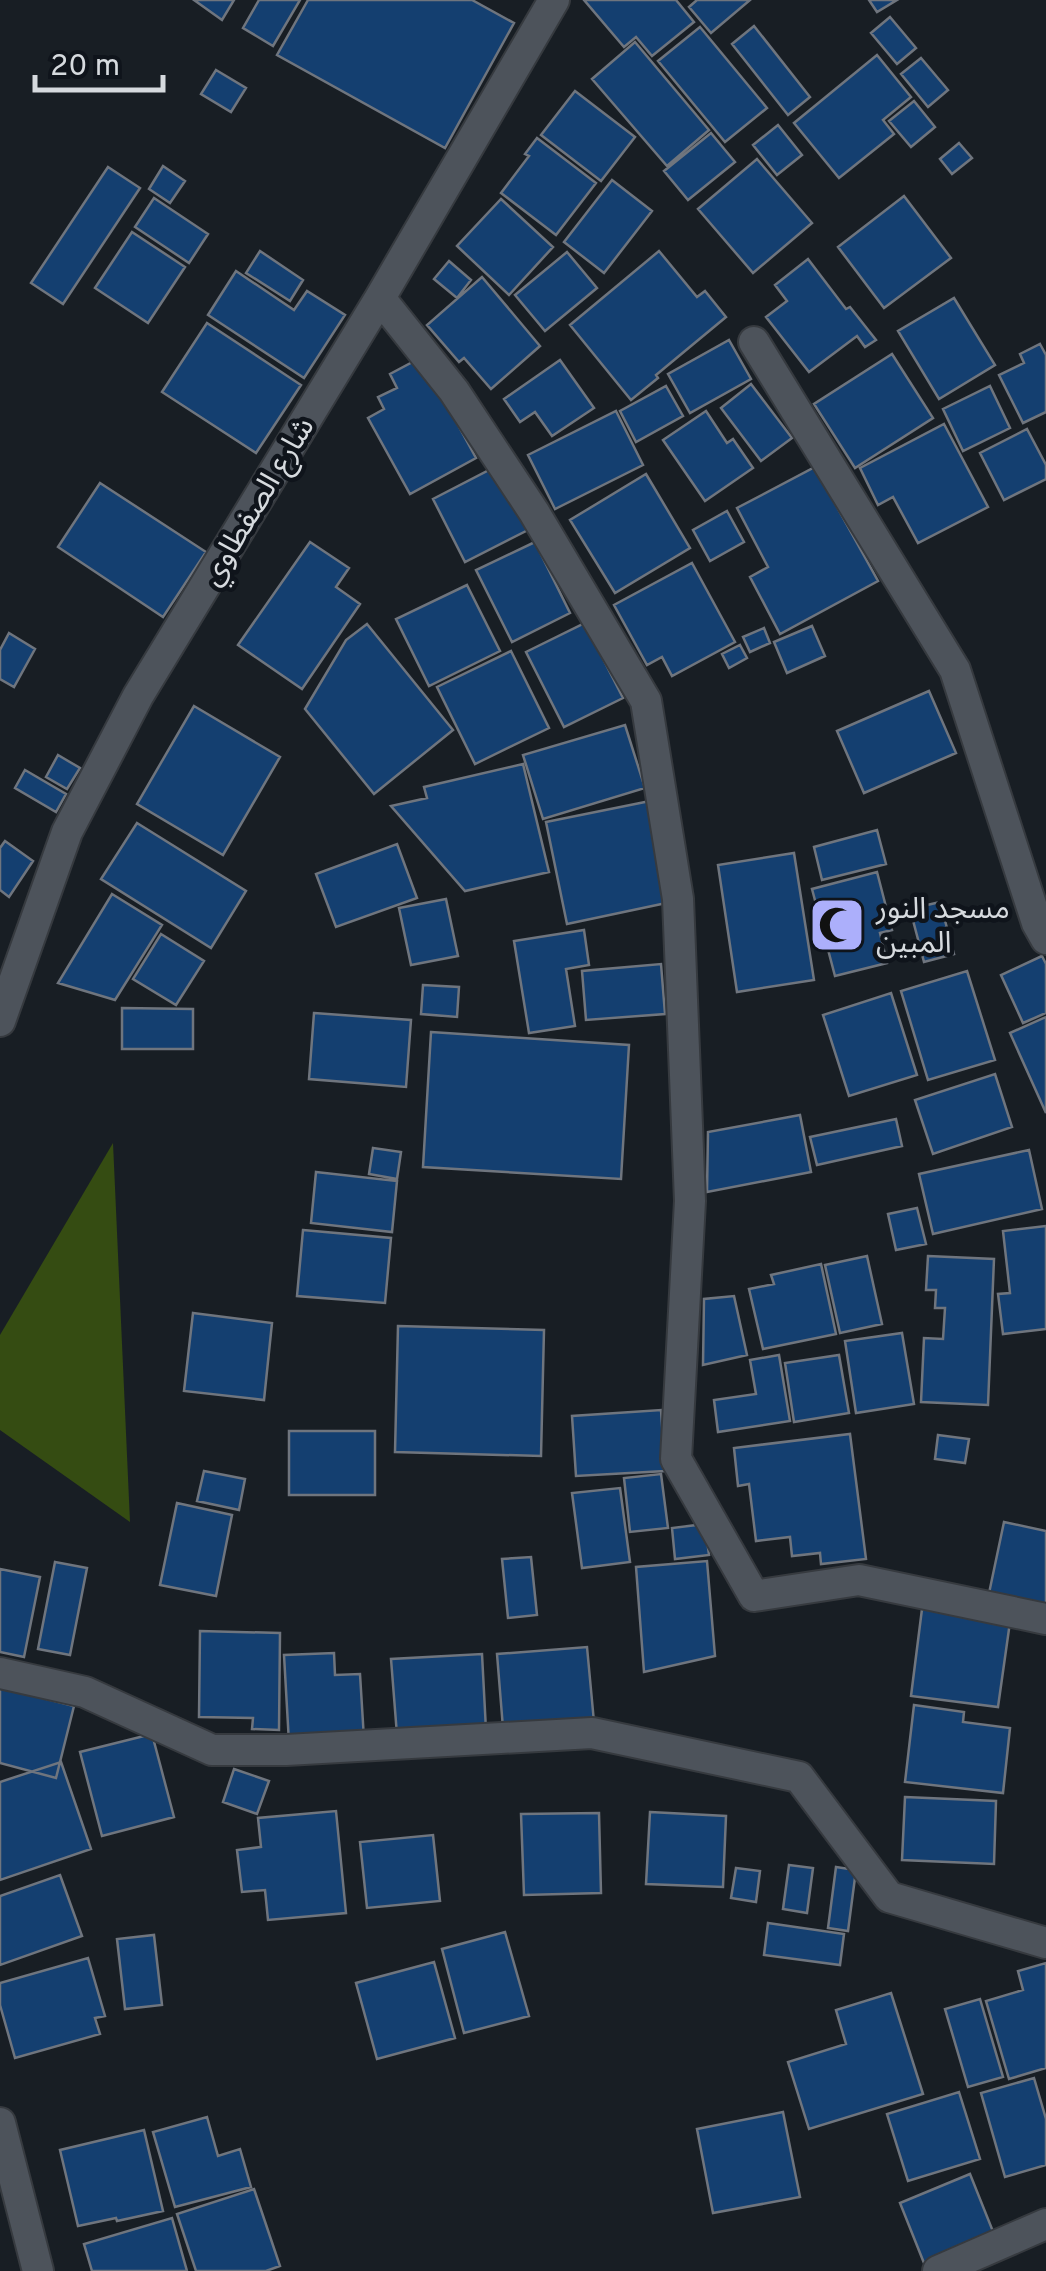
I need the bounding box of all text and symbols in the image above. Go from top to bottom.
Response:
scale bar [35,30,162,92]
text: 20 m [50,49,120,86]
street label: شارع الصفطاوي [194,411,326,594]
place label: مسجد النور المبين [875,892,1010,963]
mosque icon: مسجد النور المبين [807,895,867,955]

